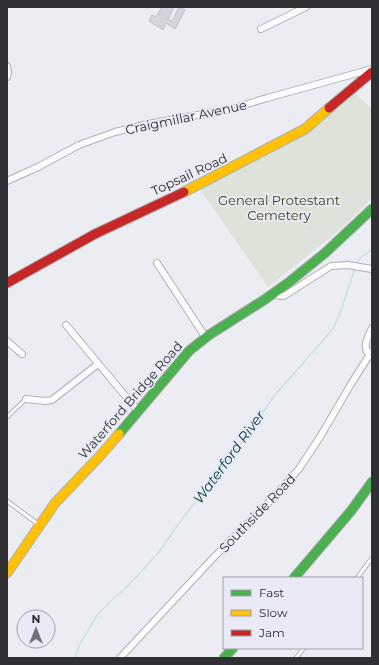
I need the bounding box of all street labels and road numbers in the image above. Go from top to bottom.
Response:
street label: Craigmillar Avenue [124,96,248,138]
street label: Topsail Road [148,149,230,199]
street label: Waterford Bridge Road [75,338,185,462]
street label: Southside Road [216,470,298,556]

